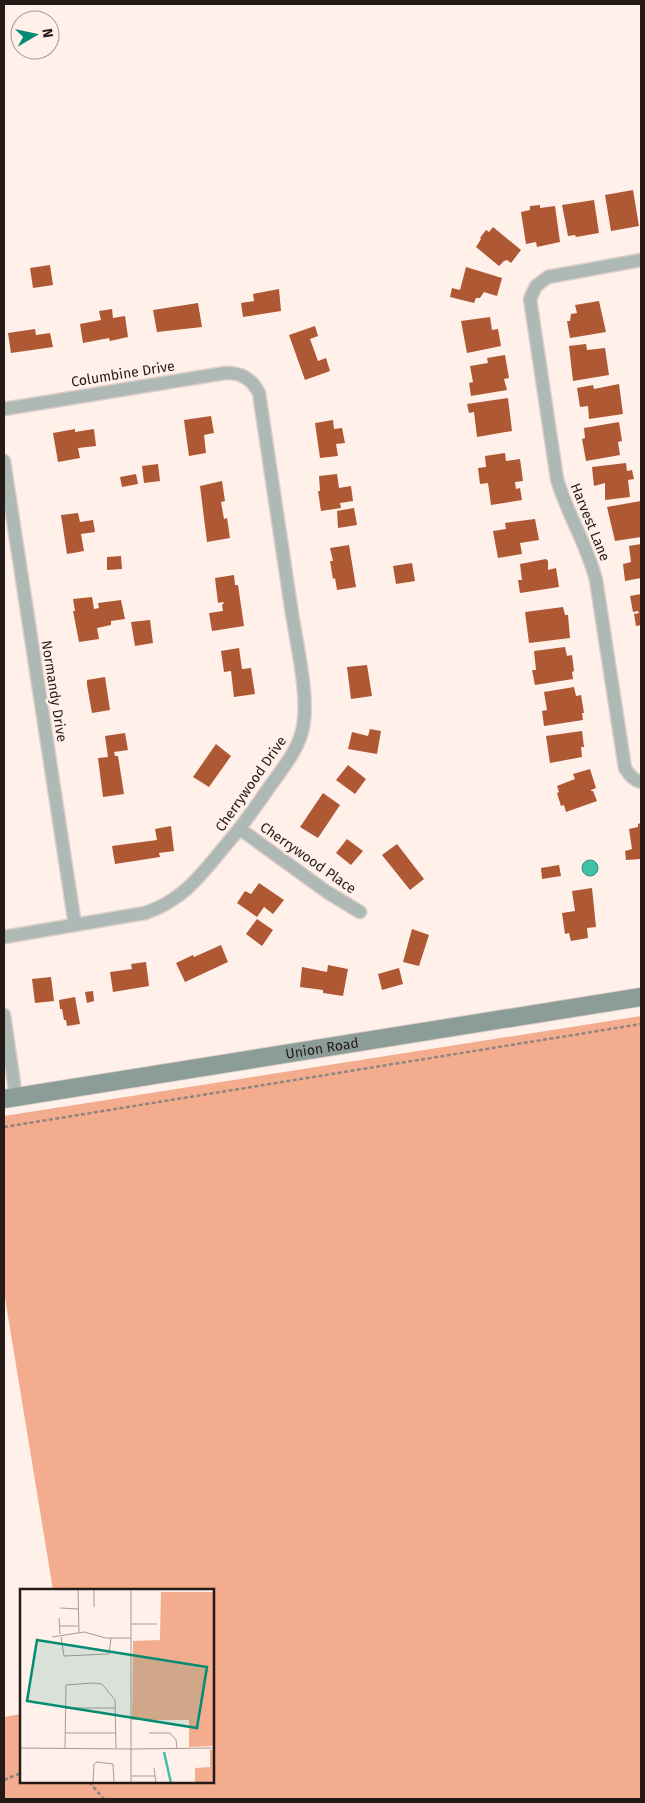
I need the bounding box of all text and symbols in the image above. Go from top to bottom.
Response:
north arrow [10,10,60,60]
text: N [38,27,56,39]
street label: Columbine Drive [70,357,176,391]
street label: Harvest Lane [567,481,613,563]
street label: Normandy Drive [38,639,70,743]
street label: Cherrywood Drive [212,733,290,835]
street label: Cherrywood Place [257,819,359,897]
street label: Union Road [284,1034,360,1062]
inset map [20,1589,214,1783]

